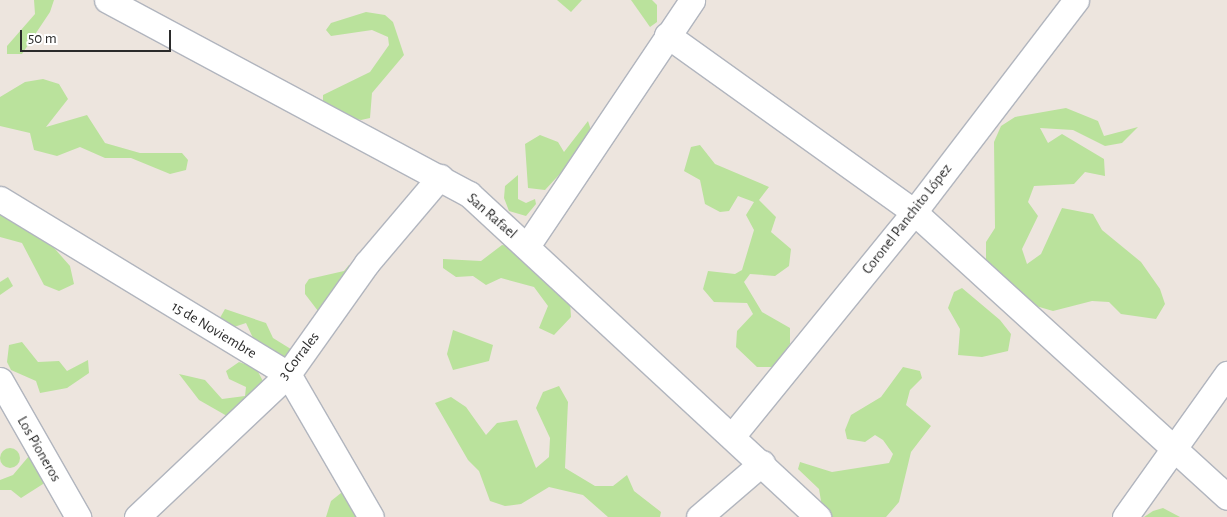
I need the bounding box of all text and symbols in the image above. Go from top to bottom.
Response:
scale bar [22,20,174,52]
text: 50 m [28,31,57,46]
street label: Coronel Panchito López [858,160,956,278]
street label: San Rafael [463,189,521,243]
street label: 15 de Noviembre [168,297,260,363]
street label: 3 Corrales [275,328,323,384]
street label: Los Pioneros [13,413,65,485]

